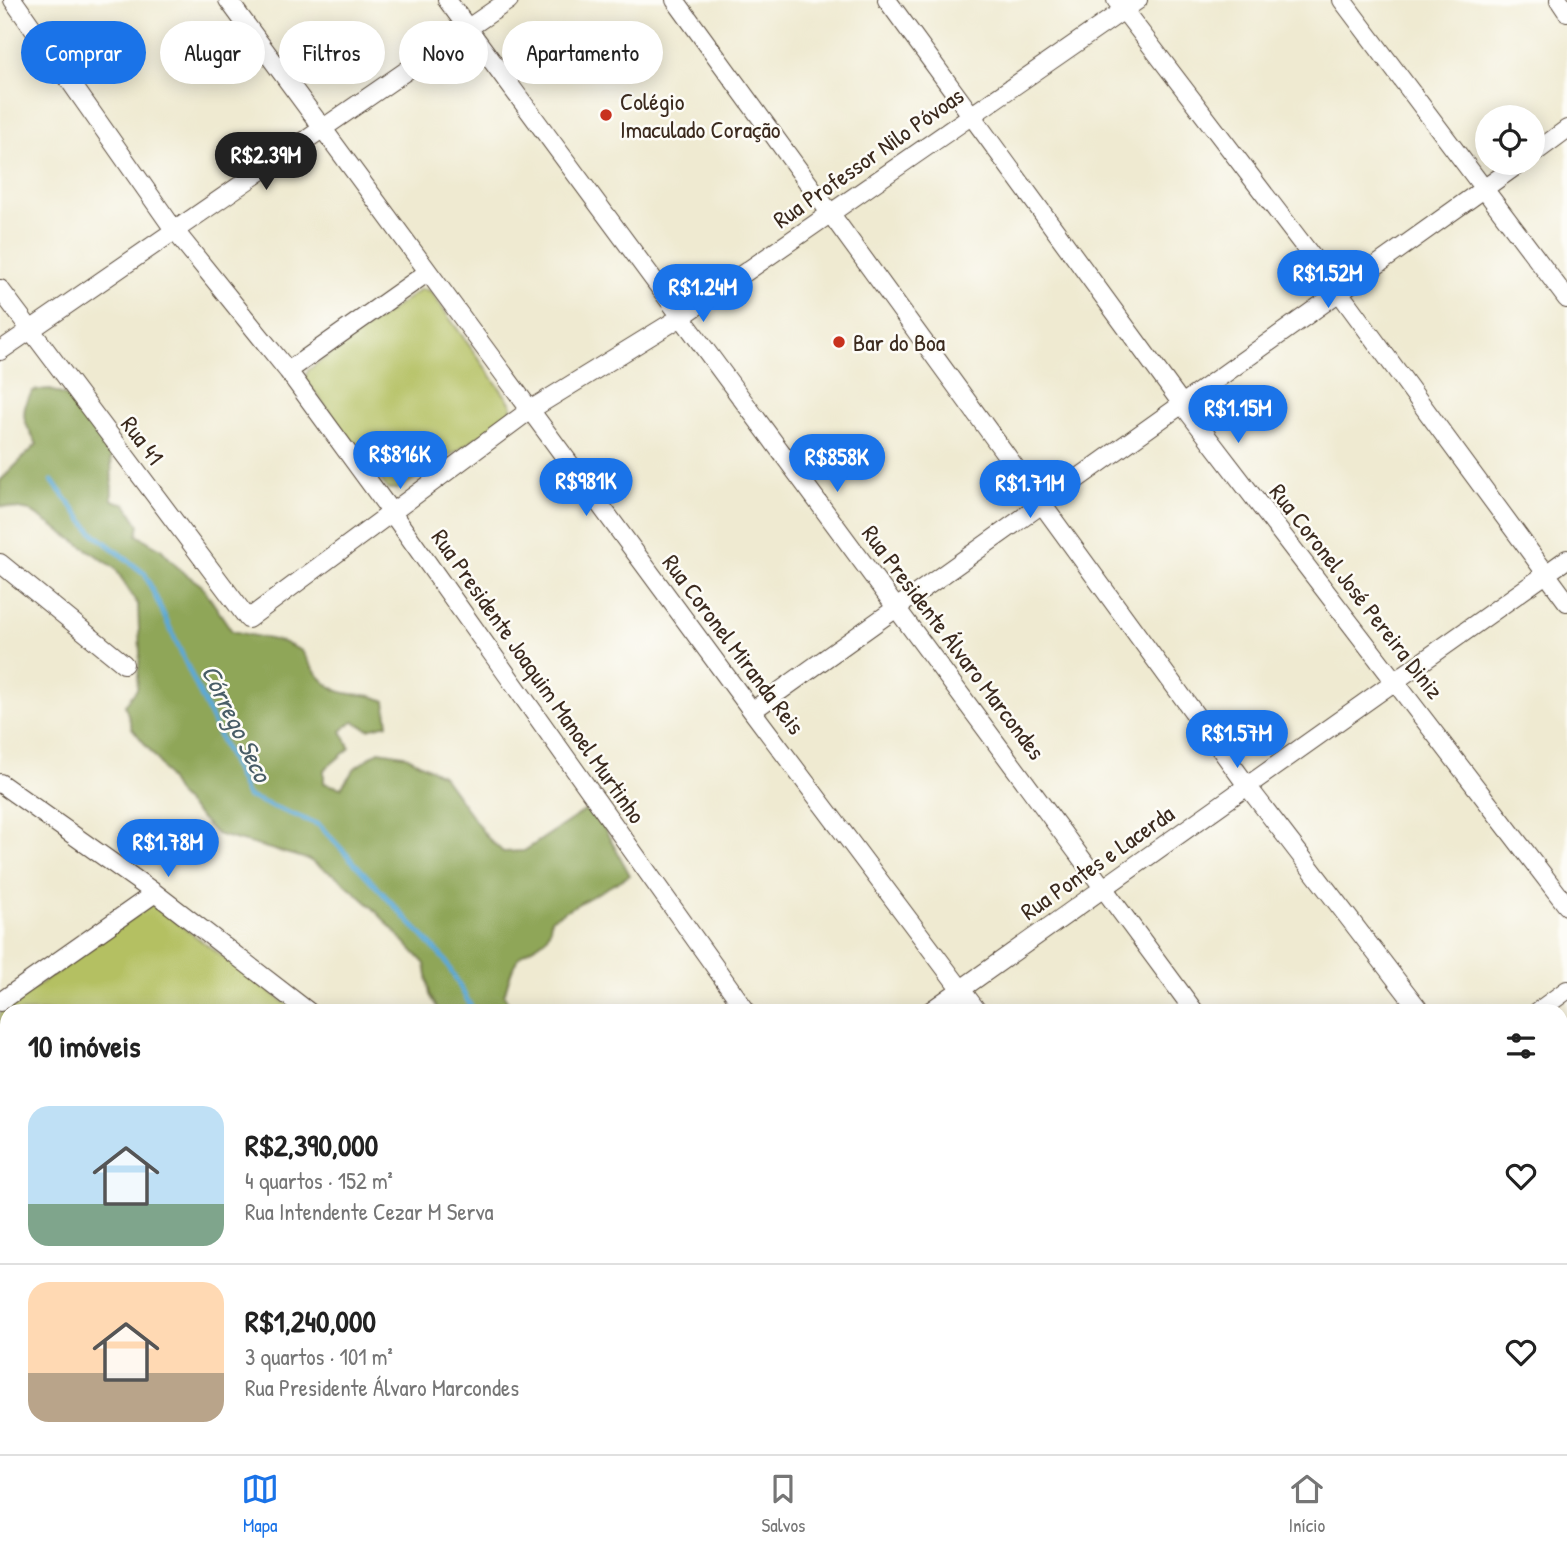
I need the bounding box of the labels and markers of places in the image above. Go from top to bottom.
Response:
place label: Colégio Imaculado Coração [620,85,781,145]
marker: Colégio Imaculado Coração [598,107,614,123]
pin: R$2.39M [201,132,331,192]
pin: R$1.52M [1263,250,1393,310]
pin: R$1.24M [638,264,768,324]
place label: Bar do Boa [853,326,945,358]
marker: Bar do Boa [831,334,847,350]
pin: R$1.15M [1173,386,1303,445]
pin: R$816K [343,432,457,491]
pin: R$858K [780,434,894,494]
pin: R$981K [529,458,643,518]
pin: R$1.71M [965,461,1095,520]
pin: R$1.57M [1172,710,1302,770]
pin: R$1.78M [103,820,233,879]

